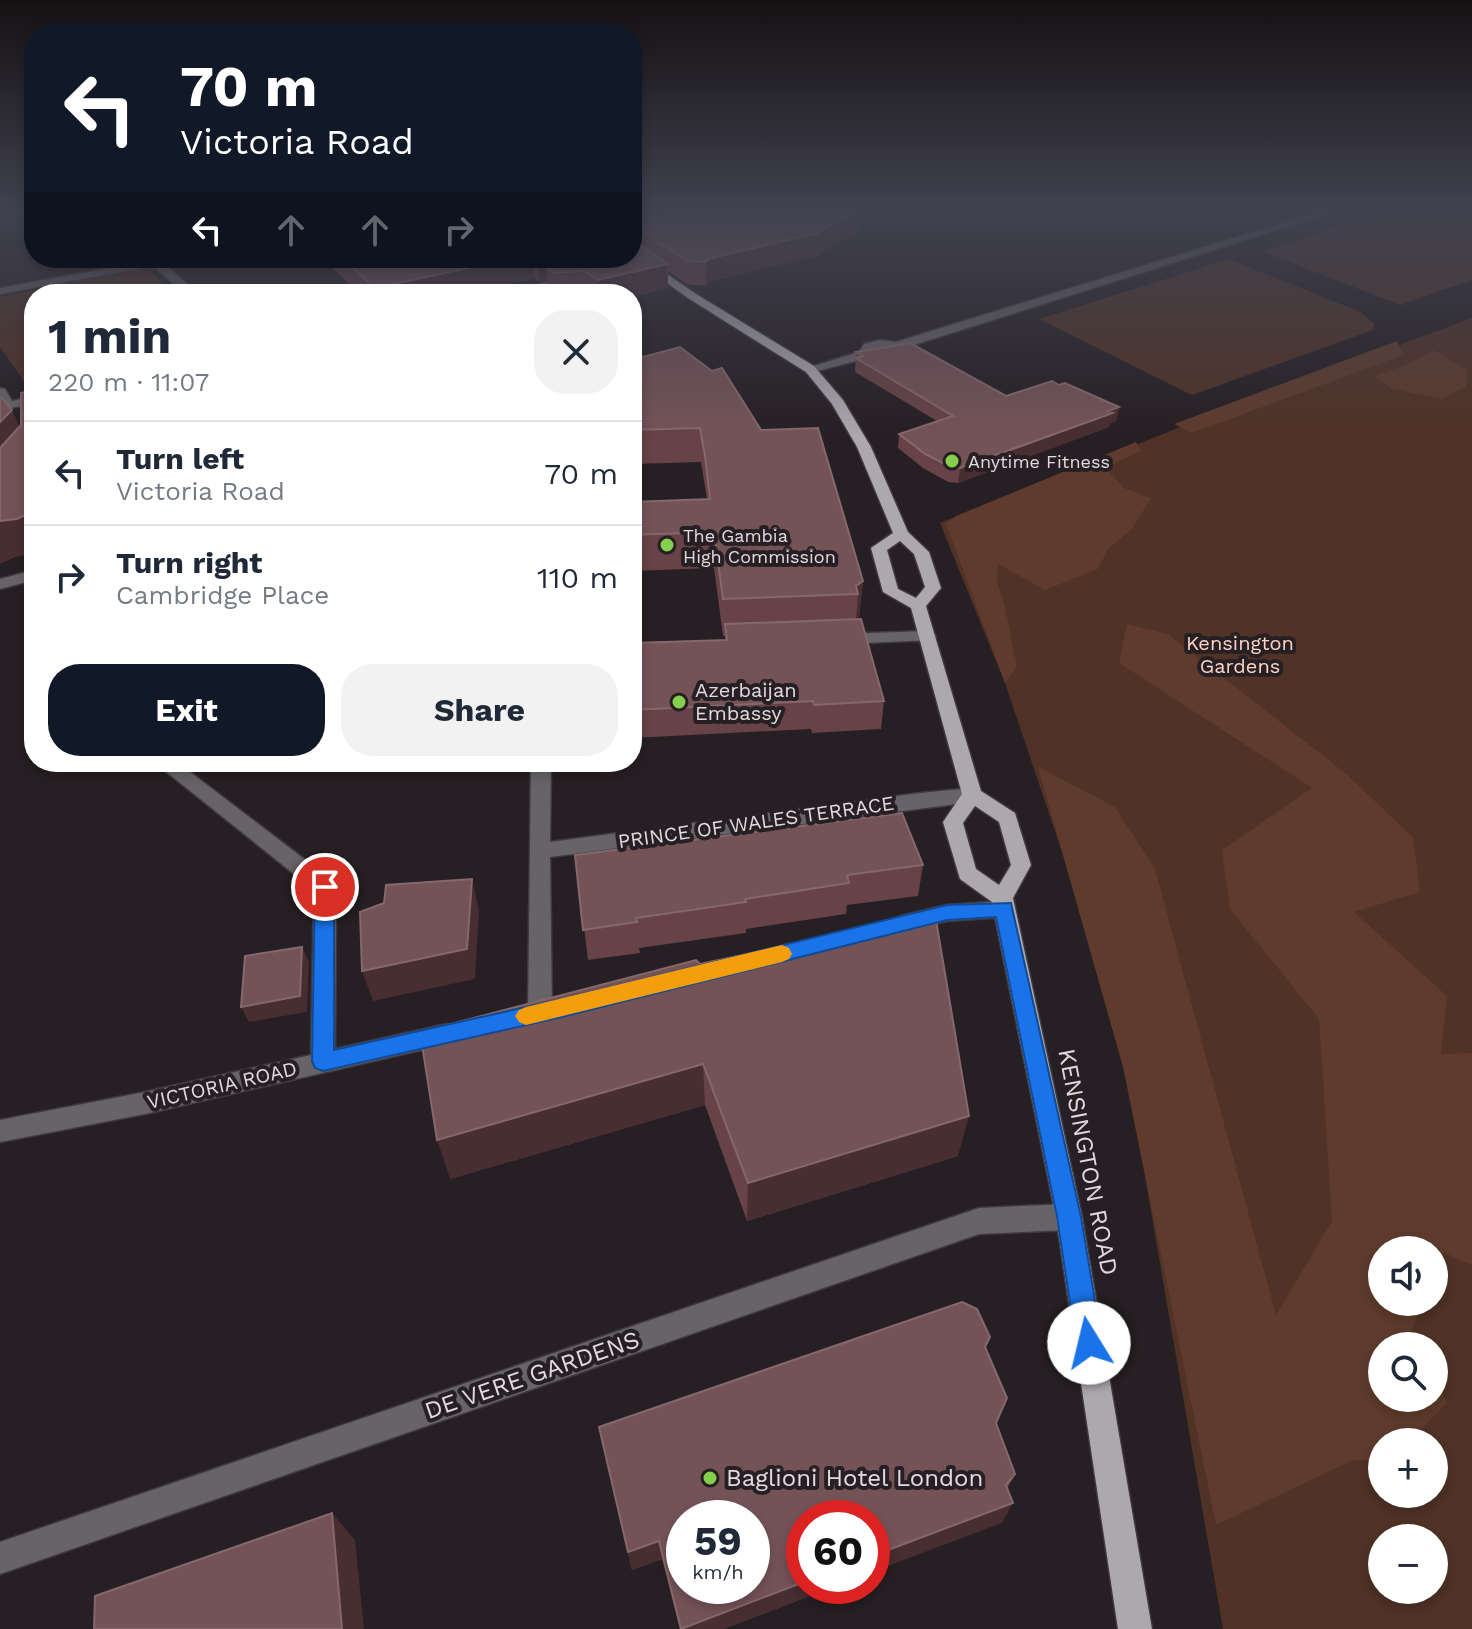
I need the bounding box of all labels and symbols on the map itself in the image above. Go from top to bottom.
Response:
place label: Anytime Fitness [968,451,1110,472]
marker: Anytime Fitness [943,452,961,470]
place label: The Gambia High Commission [683,525,836,567]
marker: The Gambia High Commission [658,536,676,554]
park label: Kensington Gardens [1186,631,1294,678]
place label: Azerbaijan Embassy [695,678,797,725]
marker: Azerbaijan Embassy [670,693,688,711]
street label: PRINCE OF WALES TERRACE [616,791,896,853]
pin [291,853,359,921]
street label: KENSINGTON ROAD [1052,1046,1124,1278]
street label: VICTORIA ROAD [145,1056,299,1114]
position arrow [1047,1301,1131,1385]
street label: DE VERE GARDENS [421,1325,643,1425]
place label: Baglioni Hotel London [726,1464,983,1492]
marker: Baglioni Hotel London [701,1469,719,1487]
speed limit sign: 60 [786,1500,890,1604]

